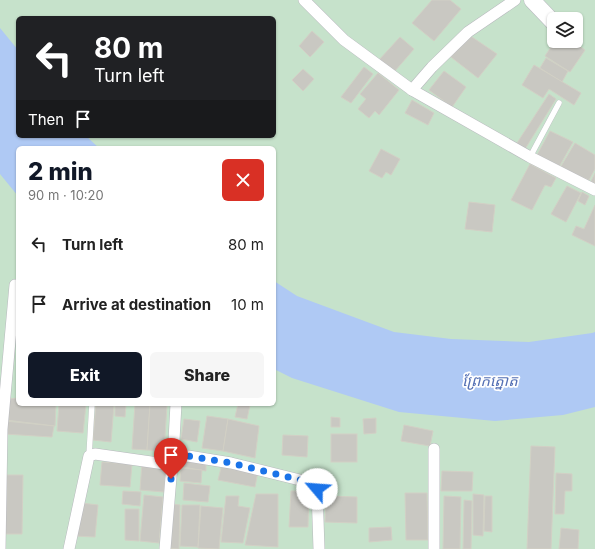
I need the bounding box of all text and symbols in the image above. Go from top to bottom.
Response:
map controls [547,12,583,48]
button: layers [547,12,583,48]
text: 80 m [94,31,163,65]
icon: left [28,32,80,84]
text: Turn left [94,65,164,86]
icon: arrive [72,108,94,130]
text: Then [28,110,64,129]
text: 2 min [28,157,93,186]
button: close [222,159,264,201]
text: 90 m · 10:20 [28,187,104,203]
icon: left [28,233,50,255]
text: Turn left [62,235,123,254]
text: 80 m [228,235,264,254]
icon: arrive [28,293,50,315]
text: Arrive at destination [62,295,211,314]
text: 10 m [231,295,264,314]
button: Exit [28,352,142,398]
button: Share [150,352,264,398]
water label: ព្រែកត្នោត [462,371,519,390]
pin [154,438,188,479]
icon: arrive [160,444,182,466]
position arrow [296,468,338,510]

